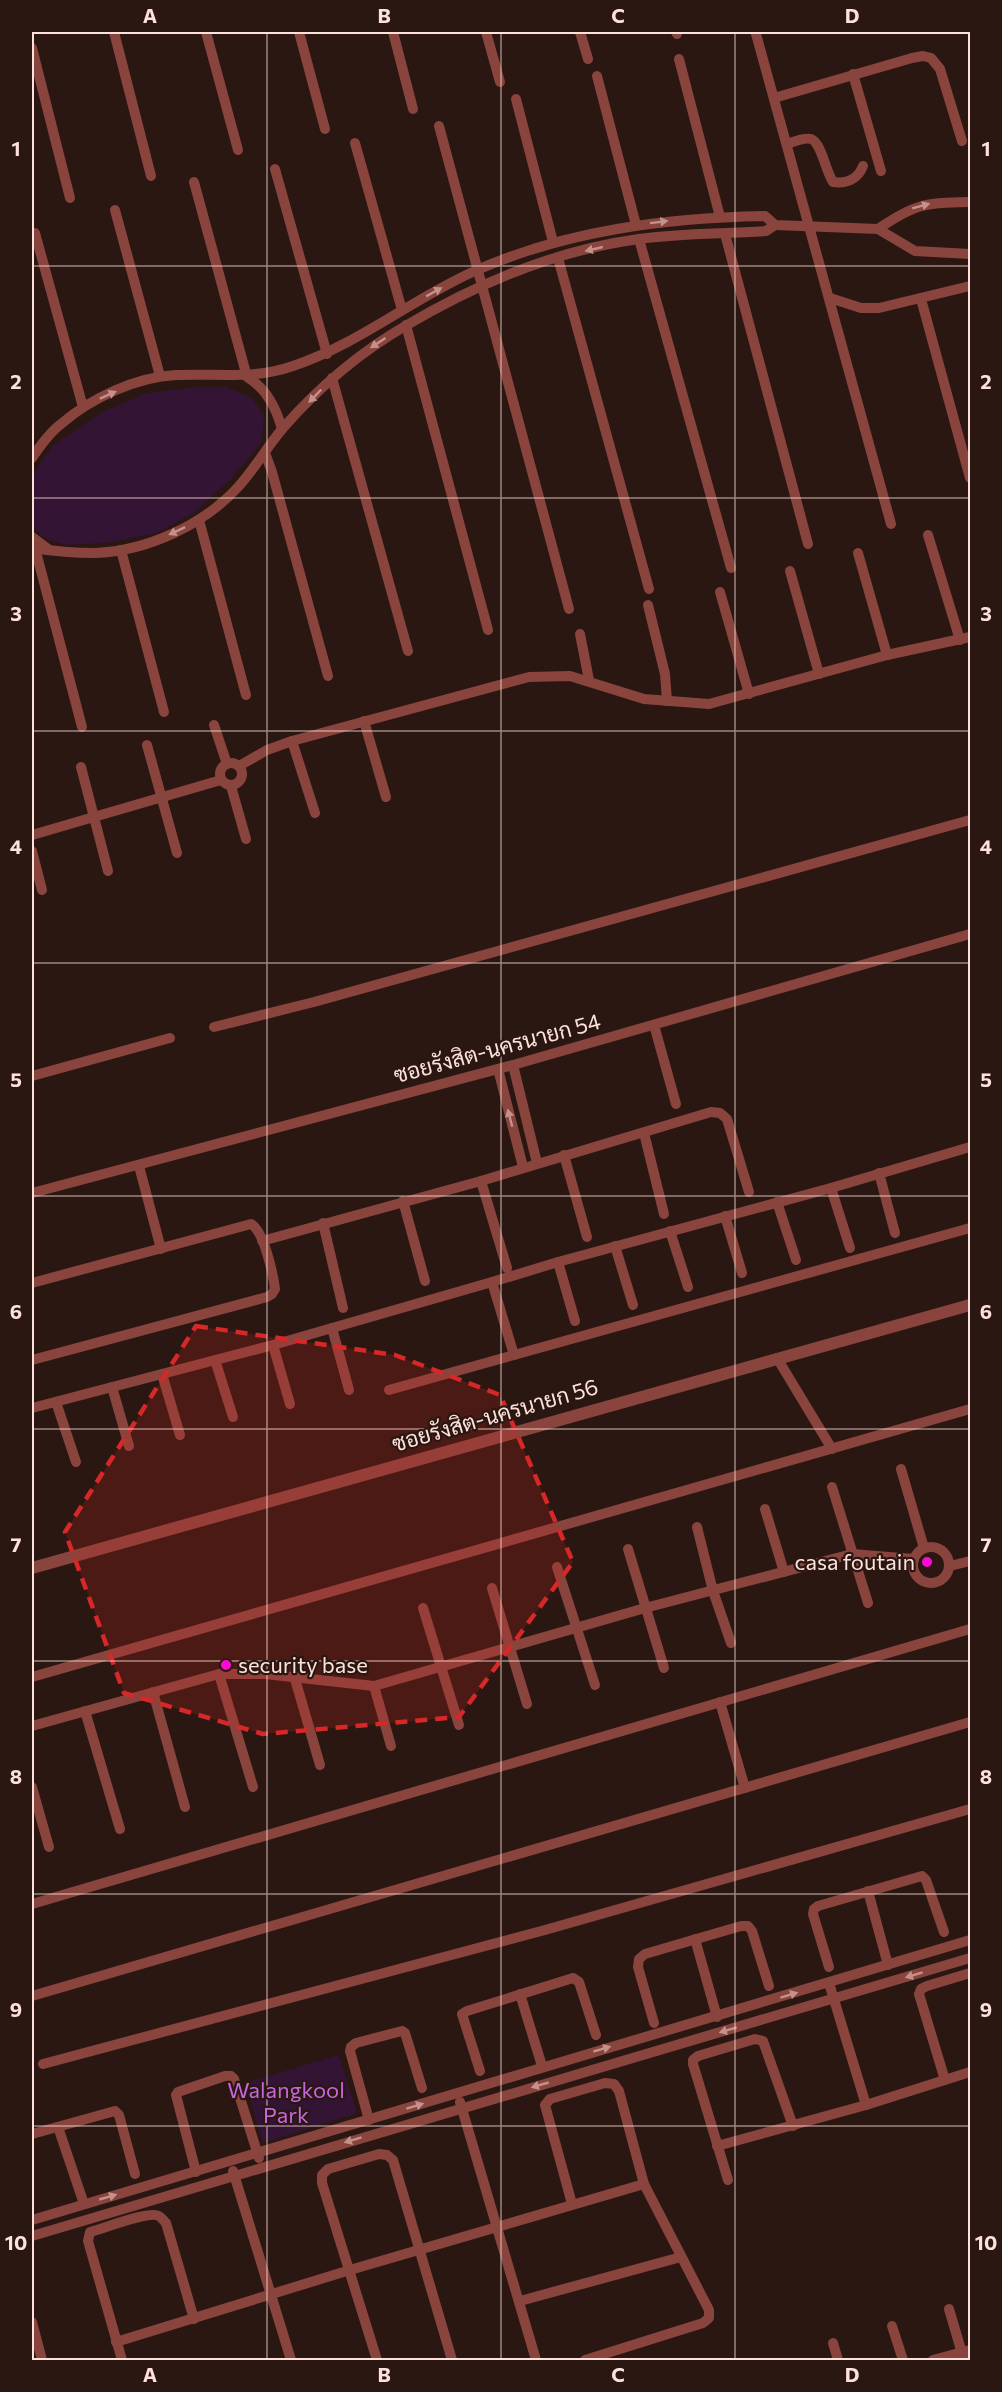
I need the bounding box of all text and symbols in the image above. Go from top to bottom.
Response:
text: A [143,3,157,27]
text: B [377,3,391,27]
text: C [611,3,625,27]
text: D [845,3,859,27]
text: 1 [11,136,21,160]
text: 1 [981,136,991,160]
one-way arrow [912,201,930,210]
one-way arrow [650,218,669,227]
one-way arrow [585,244,603,254]
one-way arrow [426,287,443,297]
one-way arrow [370,338,386,349]
text: 2 [10,369,22,393]
text: 2 [980,369,992,393]
one-way arrow [308,388,322,402]
one-way arrow [99,390,117,400]
one-way arrow [168,526,185,535]
text: 3 [10,601,22,625]
text: 3 [980,601,992,625]
text: 4 [10,834,22,858]
text: 4 [980,834,992,858]
street label: ซอยรังสิต-นครนายก 54 [390,1007,603,1088]
text: 5 [10,1067,22,1091]
text: 5 [980,1067,992,1091]
one-way arrow [505,1109,515,1127]
text: 6 [10,1299,22,1323]
text: 6 [980,1299,992,1323]
street label: ซอยรังสิต-นครนายก 56 [389,1372,601,1457]
text: 7 [11,1532,22,1556]
text: 7 [981,1532,992,1556]
place label: casa foutain [795,1548,915,1575]
marker: casa foutain [920,1555,934,1569]
place label: security base [238,1651,368,1678]
marker: security base [219,1658,233,1672]
text: 8 [10,1764,22,1788]
text: 8 [980,1764,992,1788]
one-way arrow [905,1971,923,1980]
one-way arrow [780,1990,798,1999]
text: 9 [10,1997,22,2021]
text: 9 [980,1997,992,2021]
one-way arrow [718,2026,736,2035]
one-way arrow [593,2044,611,2054]
park label: Walangkool Park [227,2076,345,2128]
one-way arrow [531,2081,549,2090]
one-way arrow [406,2101,424,2110]
one-way arrow [344,2136,362,2145]
one-way arrow [99,2192,117,2201]
text: 10 [5,2230,27,2254]
text: 10 [975,2230,997,2254]
text: A [143,2362,157,2386]
text: B [377,2362,391,2386]
text: C [611,2362,625,2386]
text: D [845,2362,859,2386]

